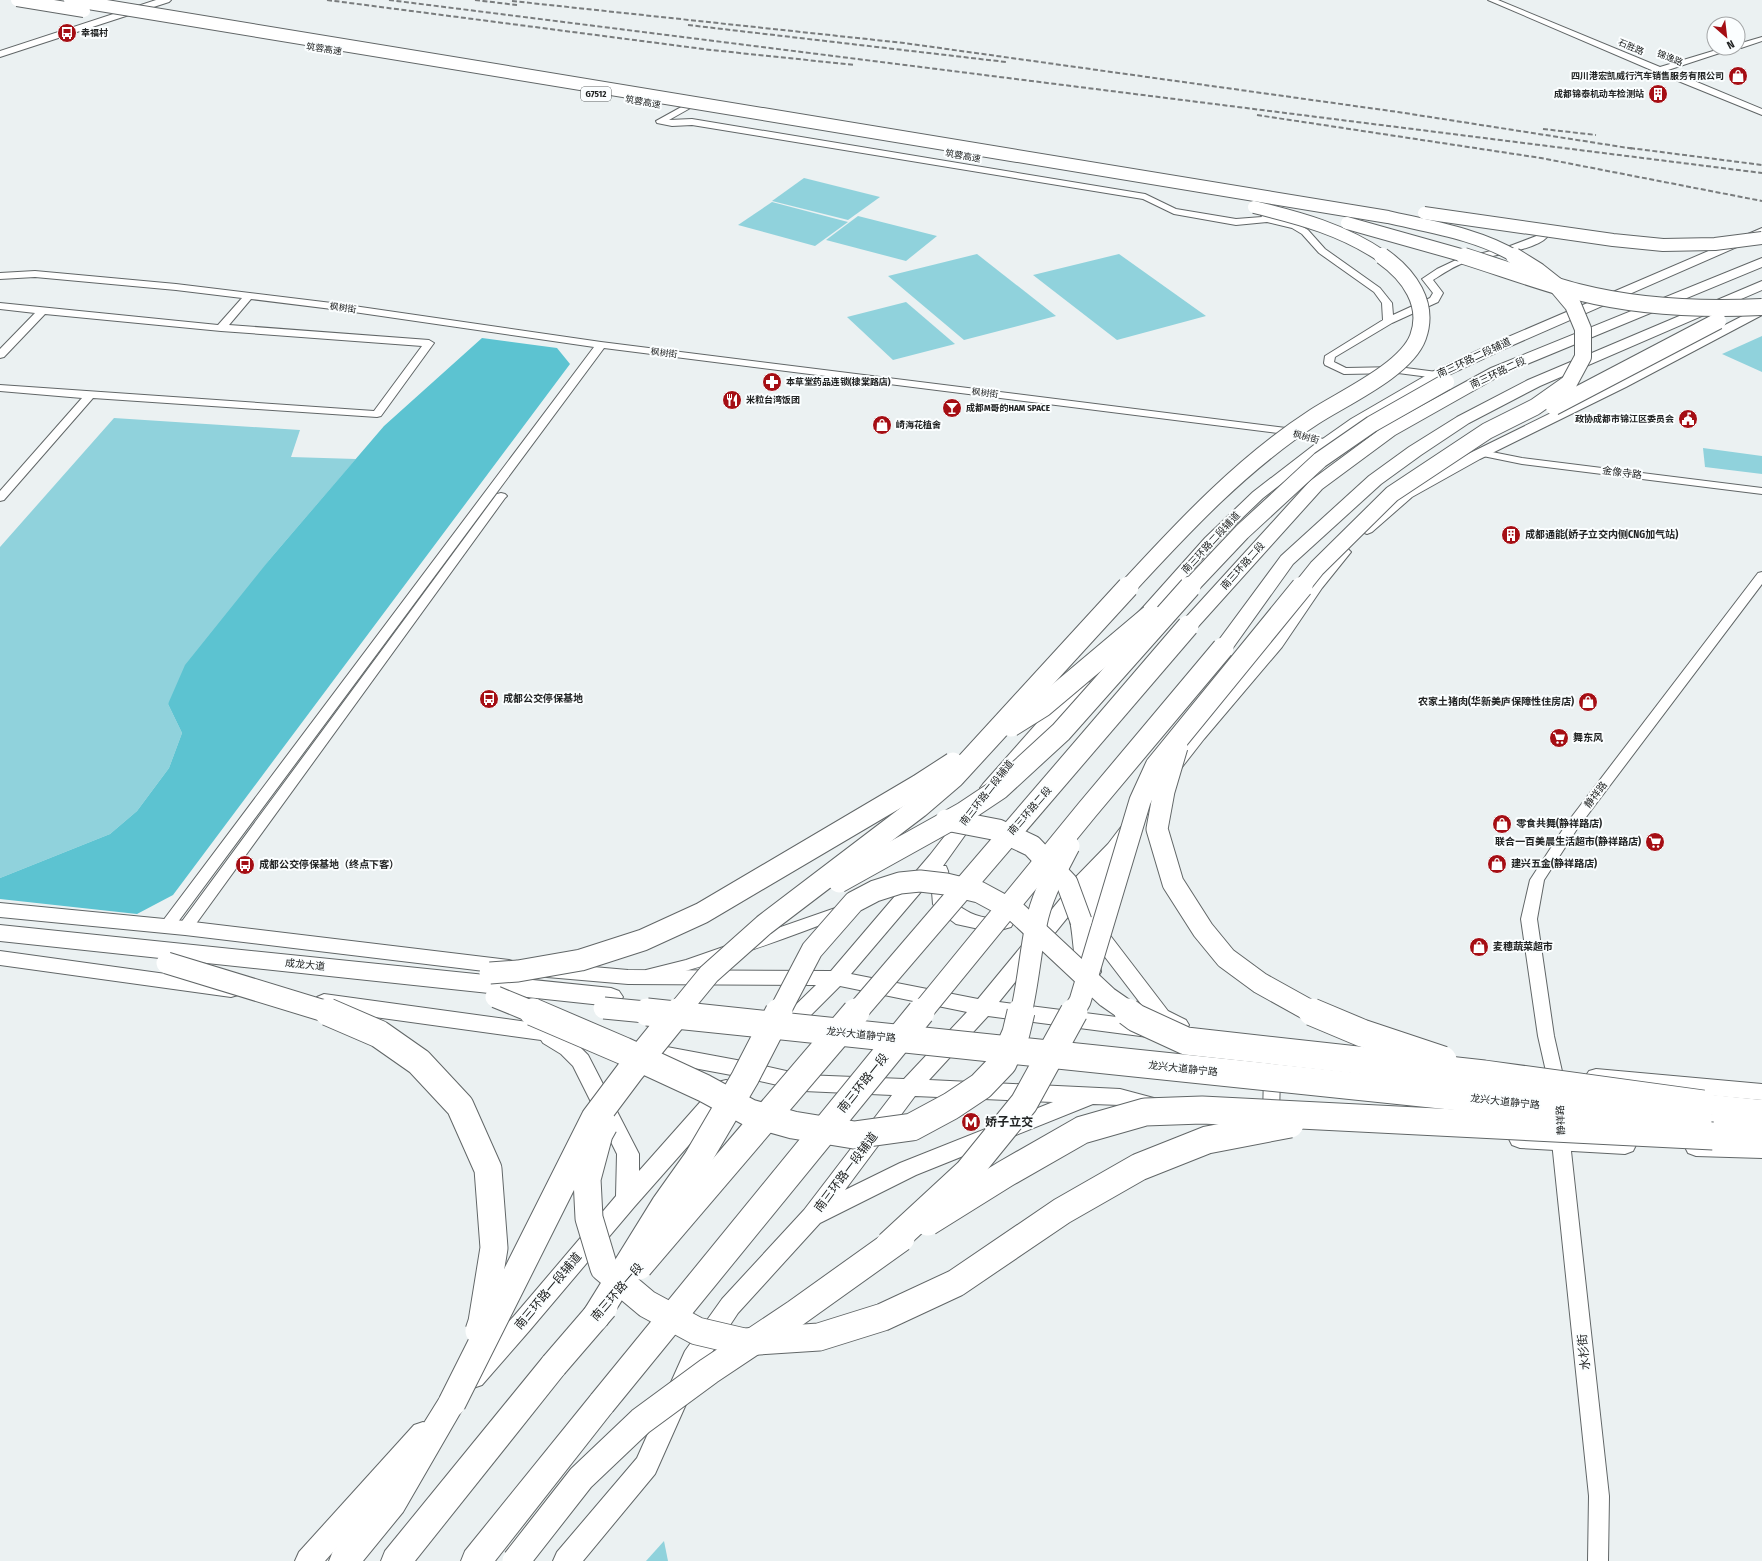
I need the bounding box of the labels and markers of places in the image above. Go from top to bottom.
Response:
bus stop icon: 幸福村 [56,22,78,44]
place label: 幸福村 [81,27,108,38]
shop icon: 四川港宏凯威行汽车销售服务有限公司 [1727,65,1749,87]
place label: 四川港宏凯威行汽车销售服务有限公司 [1571,70,1724,81]
building icon: 成都锦泰机动车检测站 [1647,83,1669,105]
place label: 成都锦泰机动车检测站 [1554,88,1644,99]
pharmacy icon: 本草堂药品连锁(棣棠路店) [761,371,783,393]
place label: 本草堂药品连锁(棣棠路店) [786,376,891,387]
restaurant icon: 米粒台湾饭团 [721,389,743,411]
place label: 米粒台湾饭团 [746,394,800,405]
bar icon: 成都M哥的HAM SPACE [941,397,963,419]
place label: 成都M哥的HAM SPACE [966,402,1051,413]
public building icon: 政协成都市锦江区委员会 [1677,408,1699,430]
place label: 政协成都市锦江区委员会 [1575,413,1674,424]
shop icon: 崎海花植舍 [871,414,893,436]
place label: 崎海花植舍 [896,420,941,430]
building icon: 成都通能(娇子立交内侧CNG加气站) [1500,524,1522,546]
place label: 成都通能(娇子立交内侧CNG加气站) [1525,528,1678,541]
bus stop icon: 成都公交停保基地 [478,688,500,710]
shop icon: 农家土猪肉(华新美庐保障性住房店) [1577,691,1599,713]
place label: 成都公交停保基地 [503,692,583,705]
place label: 农家土猪肉(华新美庐保障性住房店) [1418,695,1574,708]
supermarket icon: 舞东风 [1548,727,1570,749]
place label: 舞东风 [1573,732,1603,744]
shop icon: 零食共舞(静祥路店) [1491,813,1513,835]
place label: 零食共舞(静祥路店) [1516,817,1602,830]
supermarket icon: 联合一百美晨生活超市(静祥路店) [1644,831,1666,853]
place label: 联合一百美晨生活超市(静祥路店) [1495,835,1641,848]
shop icon: 建兴五金(静祥路店) [1486,853,1508,875]
bus stop icon: 成都公交停保基地（终点下客） [234,854,256,876]
place label: 建兴五金(静祥路店) [1511,857,1597,870]
place label: 成都公交停保基地（终点下客） [259,858,399,871]
shop icon: 麦穗蔬菜超市 [1468,936,1490,958]
place label: 麦穗蔬菜超市 [1493,941,1553,953]
metro station icon: 娇子立交 [960,1111,982,1133]
place label: 娇子立交 [985,1115,1033,1129]

